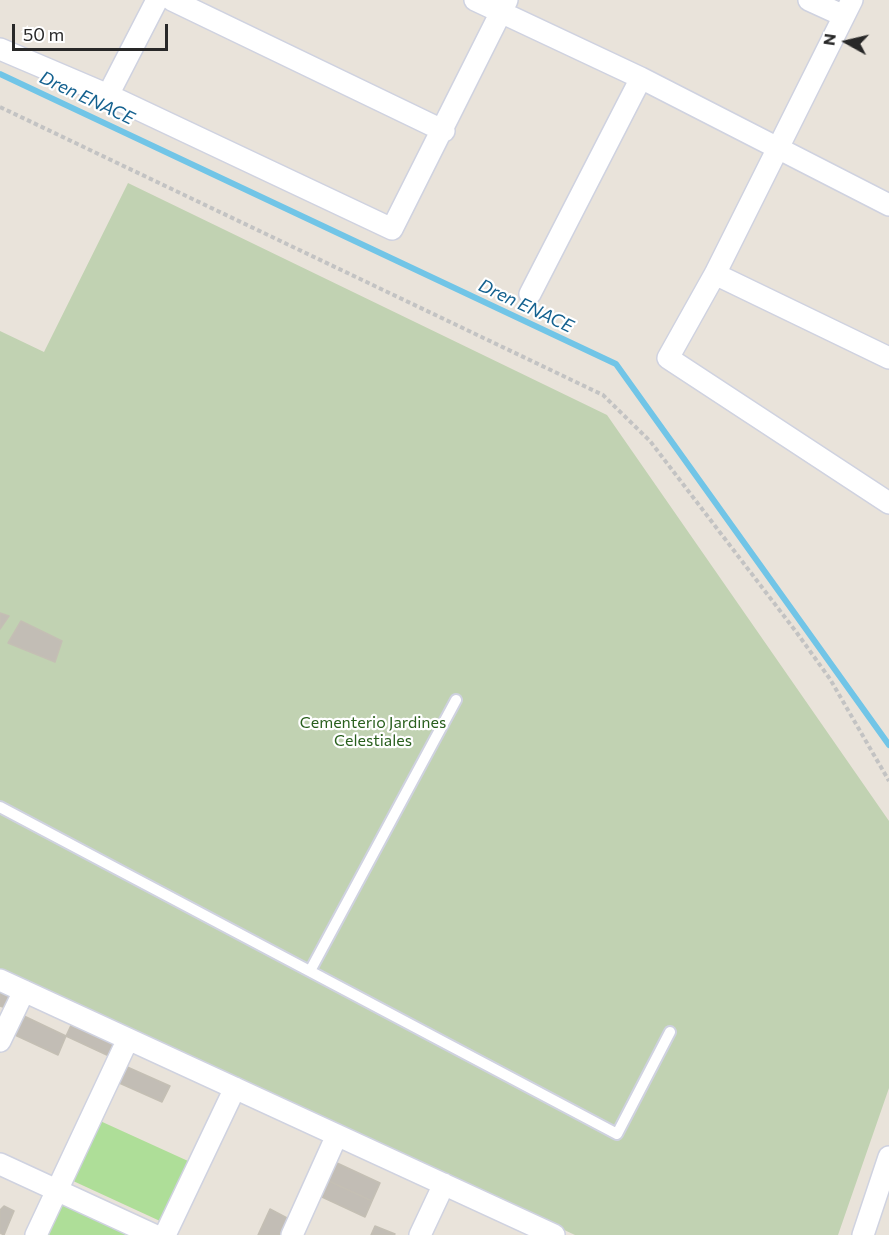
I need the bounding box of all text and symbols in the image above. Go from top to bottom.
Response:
scale bar [15,12,171,50]
north arrow [817,12,877,72]
text: 50 m [23,23,64,45]
text: N [818,32,839,47]
water label: Dren ENACE [36,67,138,129]
water label: Dren ENACE [475,275,577,337]
park label: Cementerio Jardines Celestiales [300,713,446,751]

